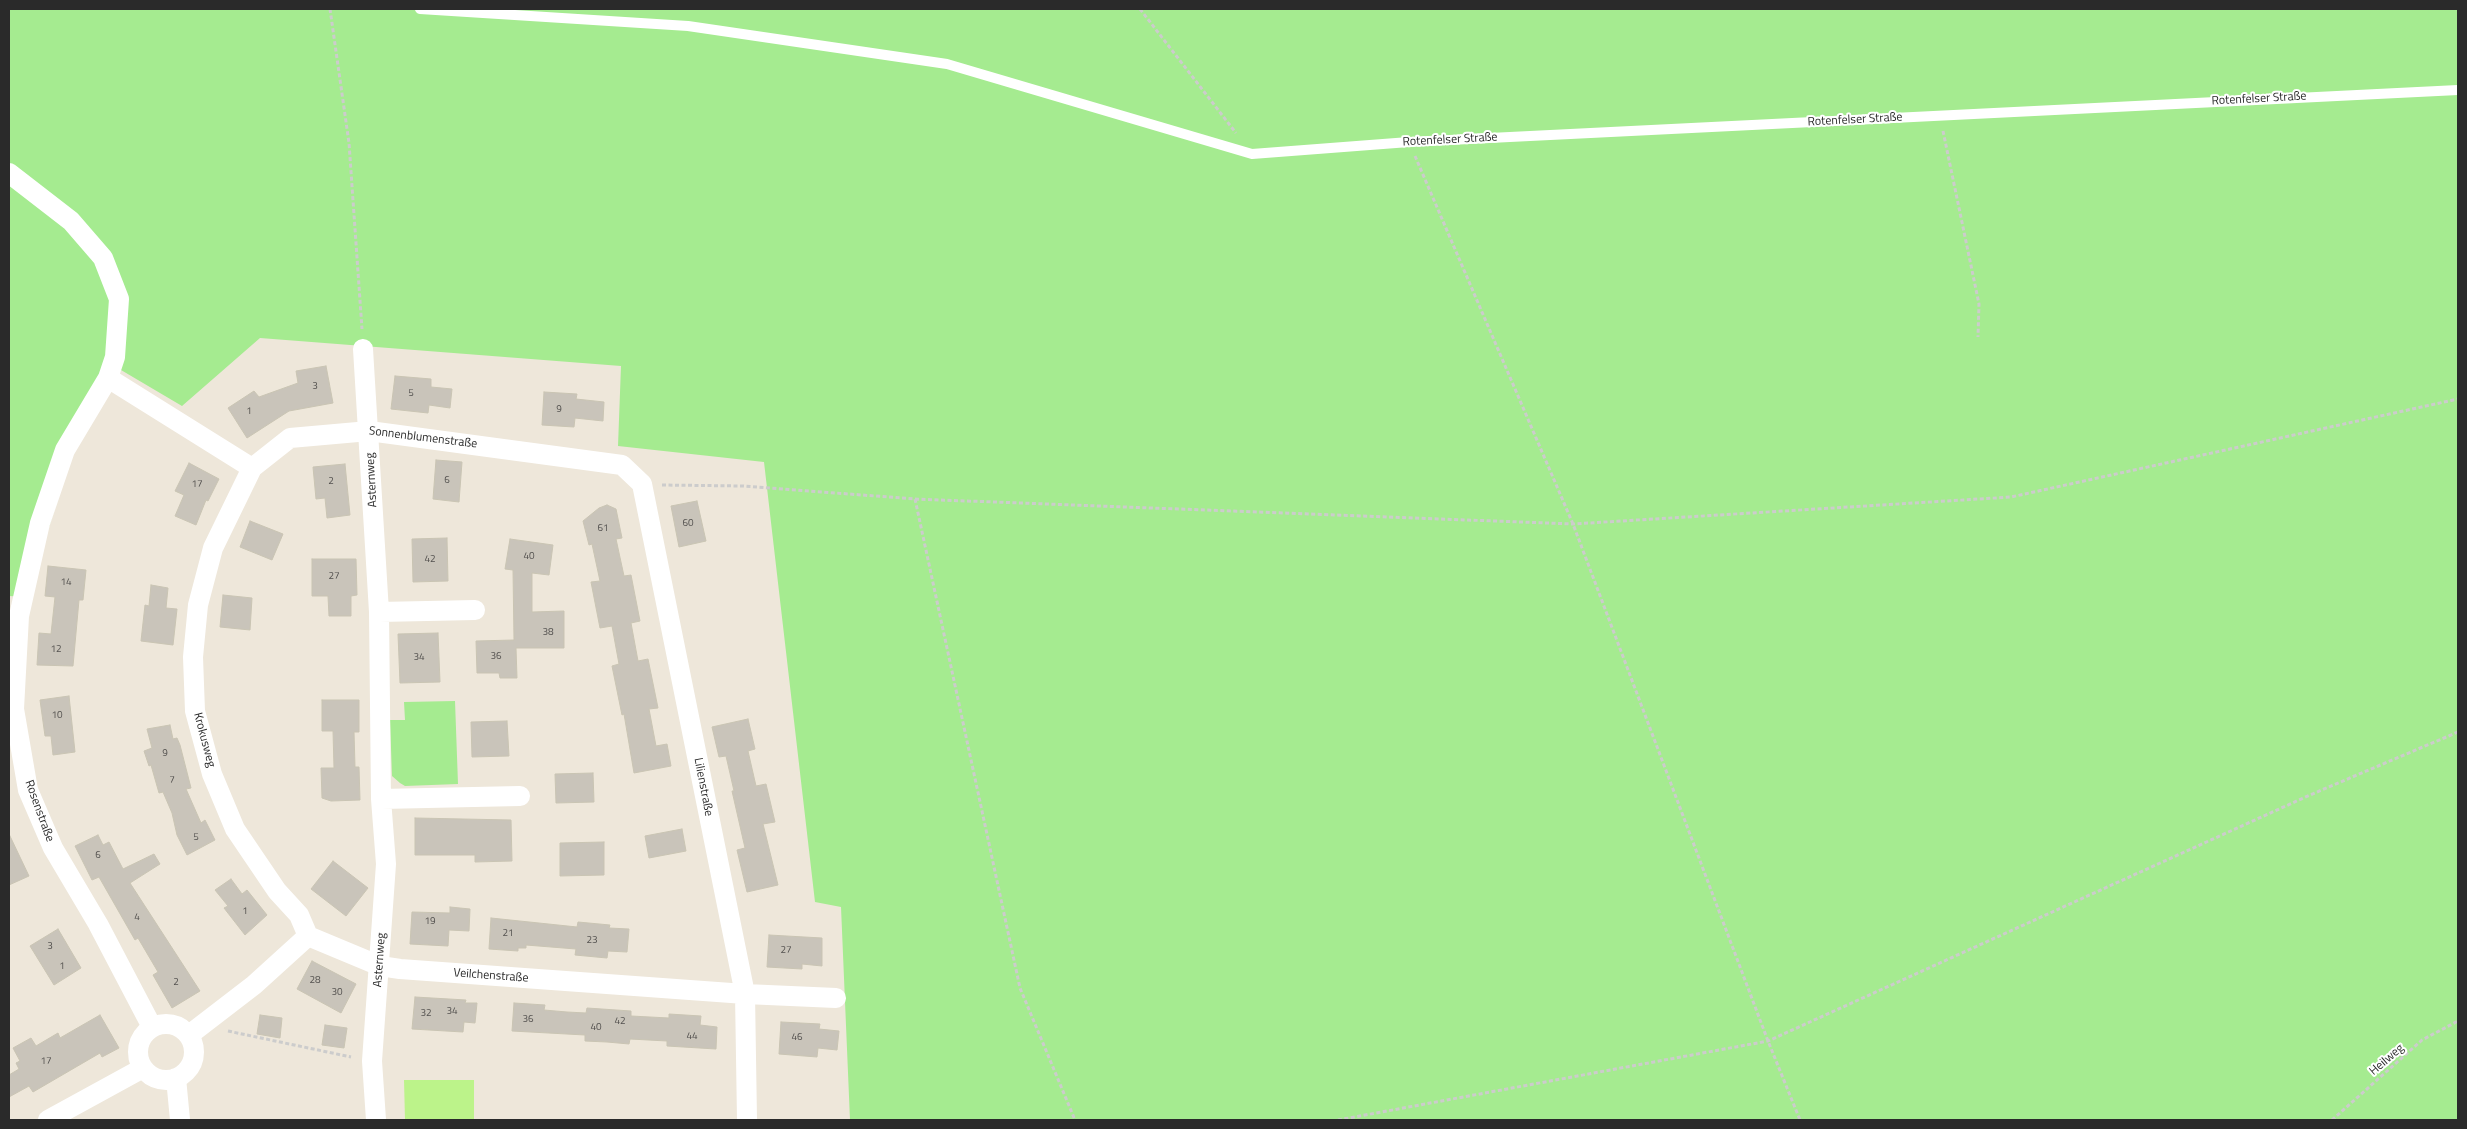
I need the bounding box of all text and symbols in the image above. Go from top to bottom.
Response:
street label: Rotenfelser Straße [2211,89,2307,109]
street label: Rotenfelser Straße [1807,110,1903,130]
street label: Rotenfelser Straße [1402,130,1498,150]
house number: 3 [312,381,318,393]
house number: 5 [408,388,414,400]
house number: 9 [556,404,562,416]
house number: 1 [246,406,252,418]
street label: Sonnenblumenstraße [368,424,478,452]
street label: Asternweg [363,452,381,508]
house number: 6 [444,475,450,487]
house number: 2 [328,476,334,488]
house number: 17 [191,479,203,491]
house number: 60 [682,518,694,530]
house number: 61 [597,523,609,535]
house number: 40 [523,551,535,563]
house number: 42 [424,554,436,566]
house number: 27 [328,571,340,583]
house number: 14 [60,577,72,589]
house number: 38 [542,627,554,639]
house number: 12 [50,644,62,656]
house number: 36 [490,651,502,663]
house number: 34 [413,652,425,664]
house number: 10 [51,710,63,722]
street label: Krokusweg [190,711,218,769]
house number: 9 [162,748,168,760]
street label: Lilienstraße [690,757,716,817]
house number: 7 [169,775,175,787]
street label: Rosenstraße [21,778,57,844]
house number: 5 [193,832,199,844]
house number: 6 [95,850,101,862]
house number: 1 [242,906,248,918]
house number: 4 [134,912,140,924]
house number: 19 [424,916,436,928]
house number: 21 [502,928,514,940]
street label: Asternweg [371,932,389,988]
house number: 23 [586,935,598,947]
house number: 3 [47,941,53,953]
house number: 27 [780,945,792,957]
house number: 1 [59,961,65,973]
street label: Veilchenstraße [453,966,529,986]
house number: 28 [309,975,321,987]
house number: 2 [173,977,179,989]
house number: 30 [331,987,343,999]
house number: 34 [446,1006,458,1018]
house number: 32 [420,1008,432,1020]
house number: 36 [522,1014,534,1026]
house number: 42 [614,1016,626,1028]
house number: 40 [590,1022,602,1034]
house number: 44 [686,1031,698,1043]
house number: 46 [791,1032,803,1044]
street label: Heilweg [2367,1041,2407,1079]
house number: 17 [40,1056,52,1068]

